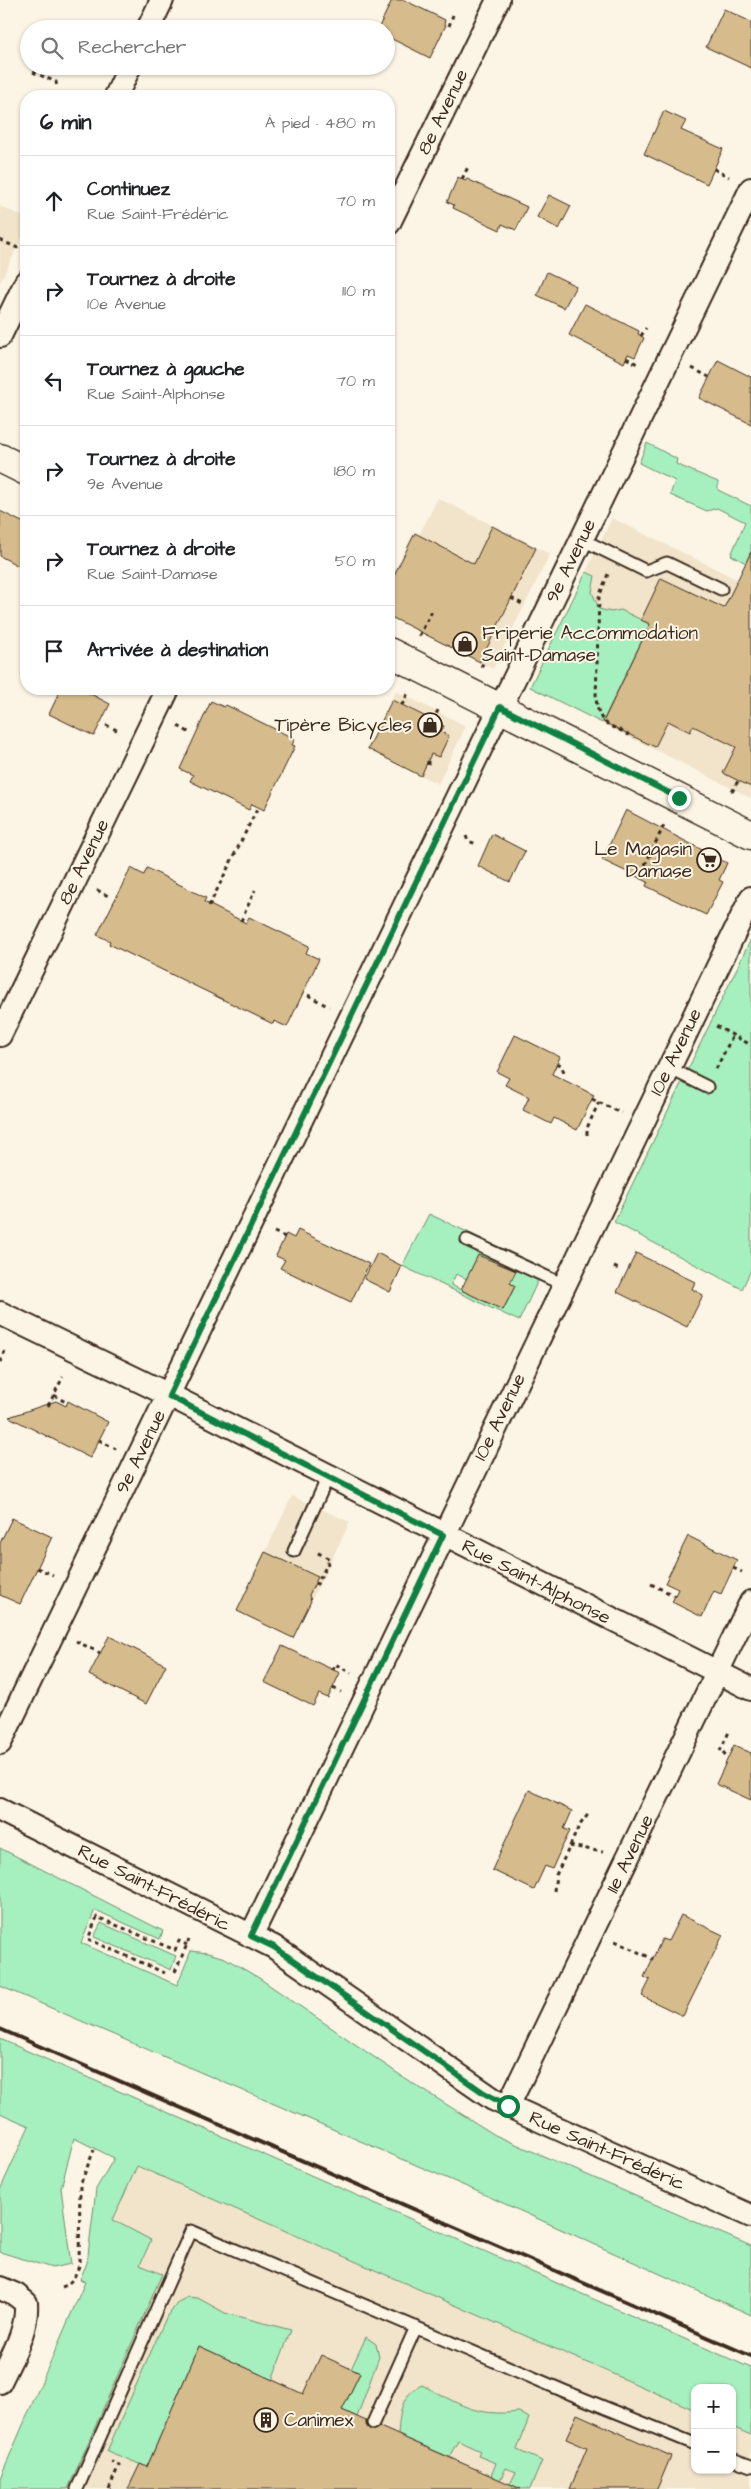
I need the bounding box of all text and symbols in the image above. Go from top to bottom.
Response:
search box [20,20,395,75]
icon: search [38,34,66,62]
text: Rechercher [78,34,186,61]
street label: 8e Avenue [411,65,475,159]
text: 6 min [40,108,92,137]
text: À pied · 480 m [265,112,375,134]
text: Continuez [87,176,170,203]
icon: ahead [40,187,68,215]
text: 70 m [336,190,375,212]
text: Rue Saint-Frédéric [87,203,229,225]
text: Tournez à droite [87,266,235,293]
icon: right [40,277,68,305]
text: 110 m [342,280,375,302]
text: 10e Avenue [87,293,166,315]
text: Tournez à gauche [87,356,245,383]
icon: left [40,367,68,395]
text: 70 m [336,370,375,392]
text: Rue Saint-Alphonse [87,383,225,405]
text: Tournez à droite [87,446,235,473]
icon: right [40,457,68,485]
text: 180 m [334,460,375,482]
text: 9e Avenue [87,473,163,495]
street label: 9e Avenue [539,514,603,608]
text: Tournez à droite [87,536,235,563]
icon: right [40,547,68,575]
text: 50 m [335,550,375,572]
text: Rue Saint-Damase [87,563,218,585]
place label: Friperie Accommodation Saint-Damase [482,620,698,669]
shop icon: Friperie Accommodation Saint-Damase [452,631,478,657]
icon: arrive [40,637,68,665]
text: Arrivée à destination [87,637,268,664]
place label: Tipère Bicycles [274,712,412,740]
shop icon: Tipère Bicycles [417,712,443,738]
route end [668,787,691,810]
street label: 8e Avenue [52,815,116,909]
place label: Le Magasin Damase [594,836,692,885]
supermarket icon: Le Magasin Damase [696,847,722,873]
street label: 10e Avenue [643,1004,709,1100]
street label: 10e Avenue [467,1369,533,1465]
street label: 9e Avenue [109,1405,173,1499]
street label: Rue Saint-Alphonse [457,1533,615,1631]
street label: 11e Avenue [599,1810,661,1898]
street label: Rue Saint-Frédéric [73,1838,235,1938]
route start [497,2095,520,2118]
street label: Rue Saint-Frédéric [525,2104,689,2198]
map controls [691,2384,736,2474]
button: + [691,2384,736,2429]
building icon: Canimex [253,2407,279,2433]
place label: Canimex [284,2407,354,2434]
button: − [691,2429,736,2474]

